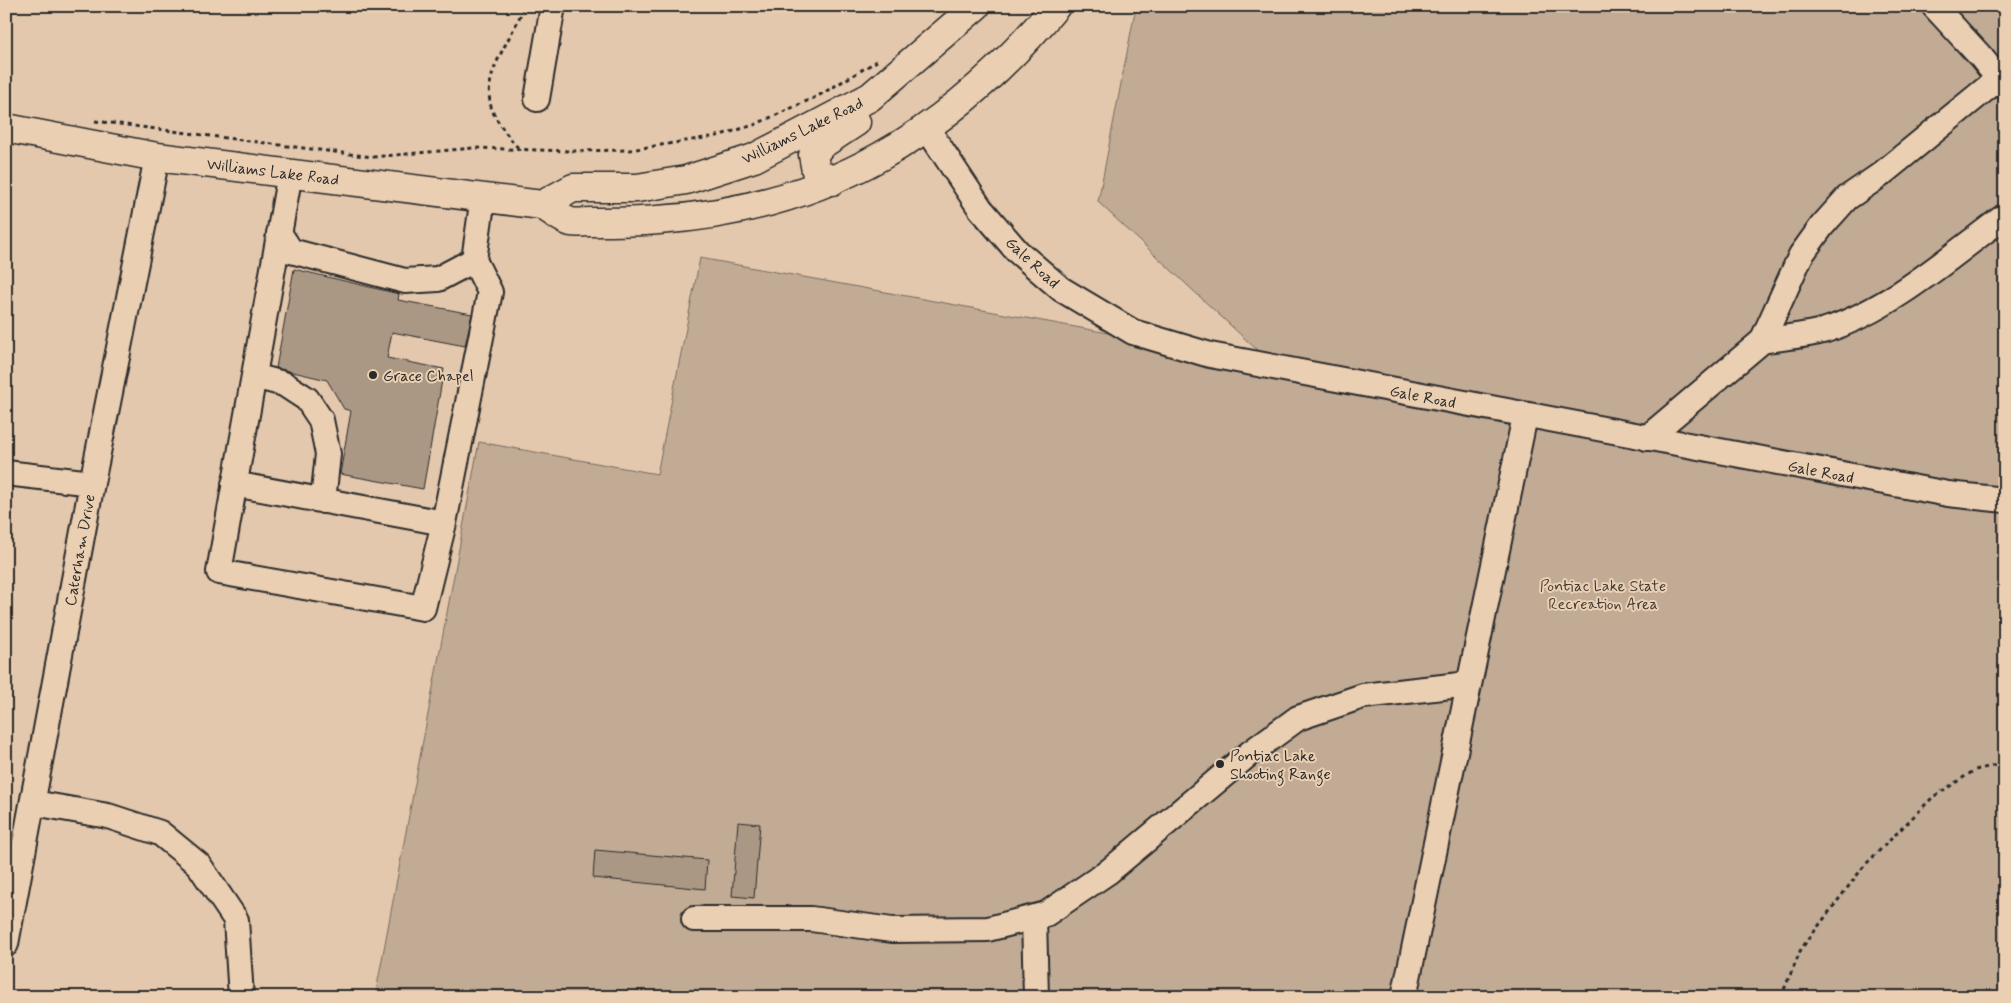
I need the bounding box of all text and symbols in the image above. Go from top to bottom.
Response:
street label: Williams Lake Road [738,93,867,170]
street label: Williams Lake Road [206,154,340,191]
street label: Gale Road [1000,233,1064,294]
place label: Grace Chapel [383,366,474,387]
marker: Grace Chapel [367,369,379,381]
street label: Gale Road [1388,381,1458,414]
street label: Gale Road [1786,456,1856,489]
street label: Caterham Drive [60,493,101,608]
park label: Pontiac Lake State Recreation Area [1540,576,1666,615]
place label: Pontiac Lake Shooting Range [1230,746,1331,786]
marker: Pontiac Lake Shooting Range [1214,758,1226,770]

